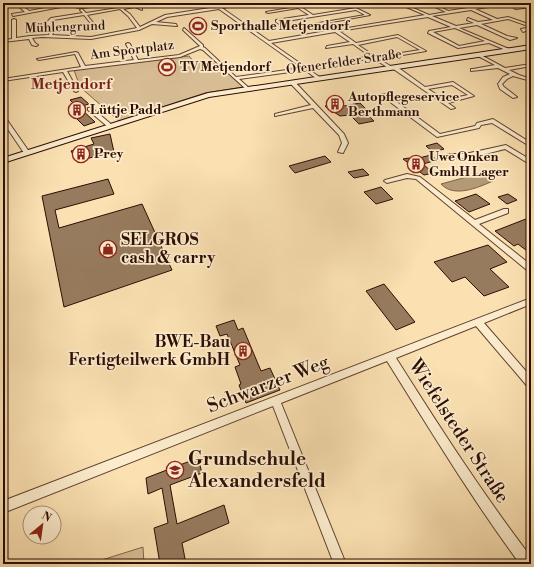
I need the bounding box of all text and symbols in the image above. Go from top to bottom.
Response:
sports icon: Sporthalle Metjendorf [188,16,208,36]
street label: Mühlengrund [25,18,106,36]
place label: Sporthalle Metjendorf [211,18,350,34]
street label: Am Sportplatz [88,37,175,63]
street label: Ofenerfelder Straße [285,46,403,78]
sports icon: TV Metjendorf [157,57,177,77]
place label: TV Metjendorf [180,59,272,75]
district label: Metjendorf [31,75,113,94]
place label: Autopflegeservice Berthmann [347,89,459,120]
building icon: Autopflegeservice Berthmann [325,94,345,114]
building icon: Lüttje Padd [67,100,87,120]
place label: Lüttje Padd [90,102,161,118]
building icon: Prey [71,144,91,164]
place label: Prey [94,146,124,162]
place label: Uwe Onken GmbH Lager [429,149,509,180]
building icon: Uwe Onken GmbH Lager [406,154,426,174]
place label: SELGROS cash & carry [121,230,216,268]
shop icon: SELGROS cash & carry [98,239,118,259]
place label: BWE-Bau Fertigteilwerk GmbH [68,332,230,370]
building icon: BWE-Bau Fertigteilwerk GmbH [233,341,253,361]
street label: Schwarzer Weg [204,350,333,418]
street label: Wiefelsteder Straße [403,354,515,508]
place label: Grundschule Alexandersfeld [187,447,326,493]
school or university icon: Grundschule Alexandersfeld [165,460,185,480]
north arrow [22,505,62,545]
text: N [39,509,54,526]

